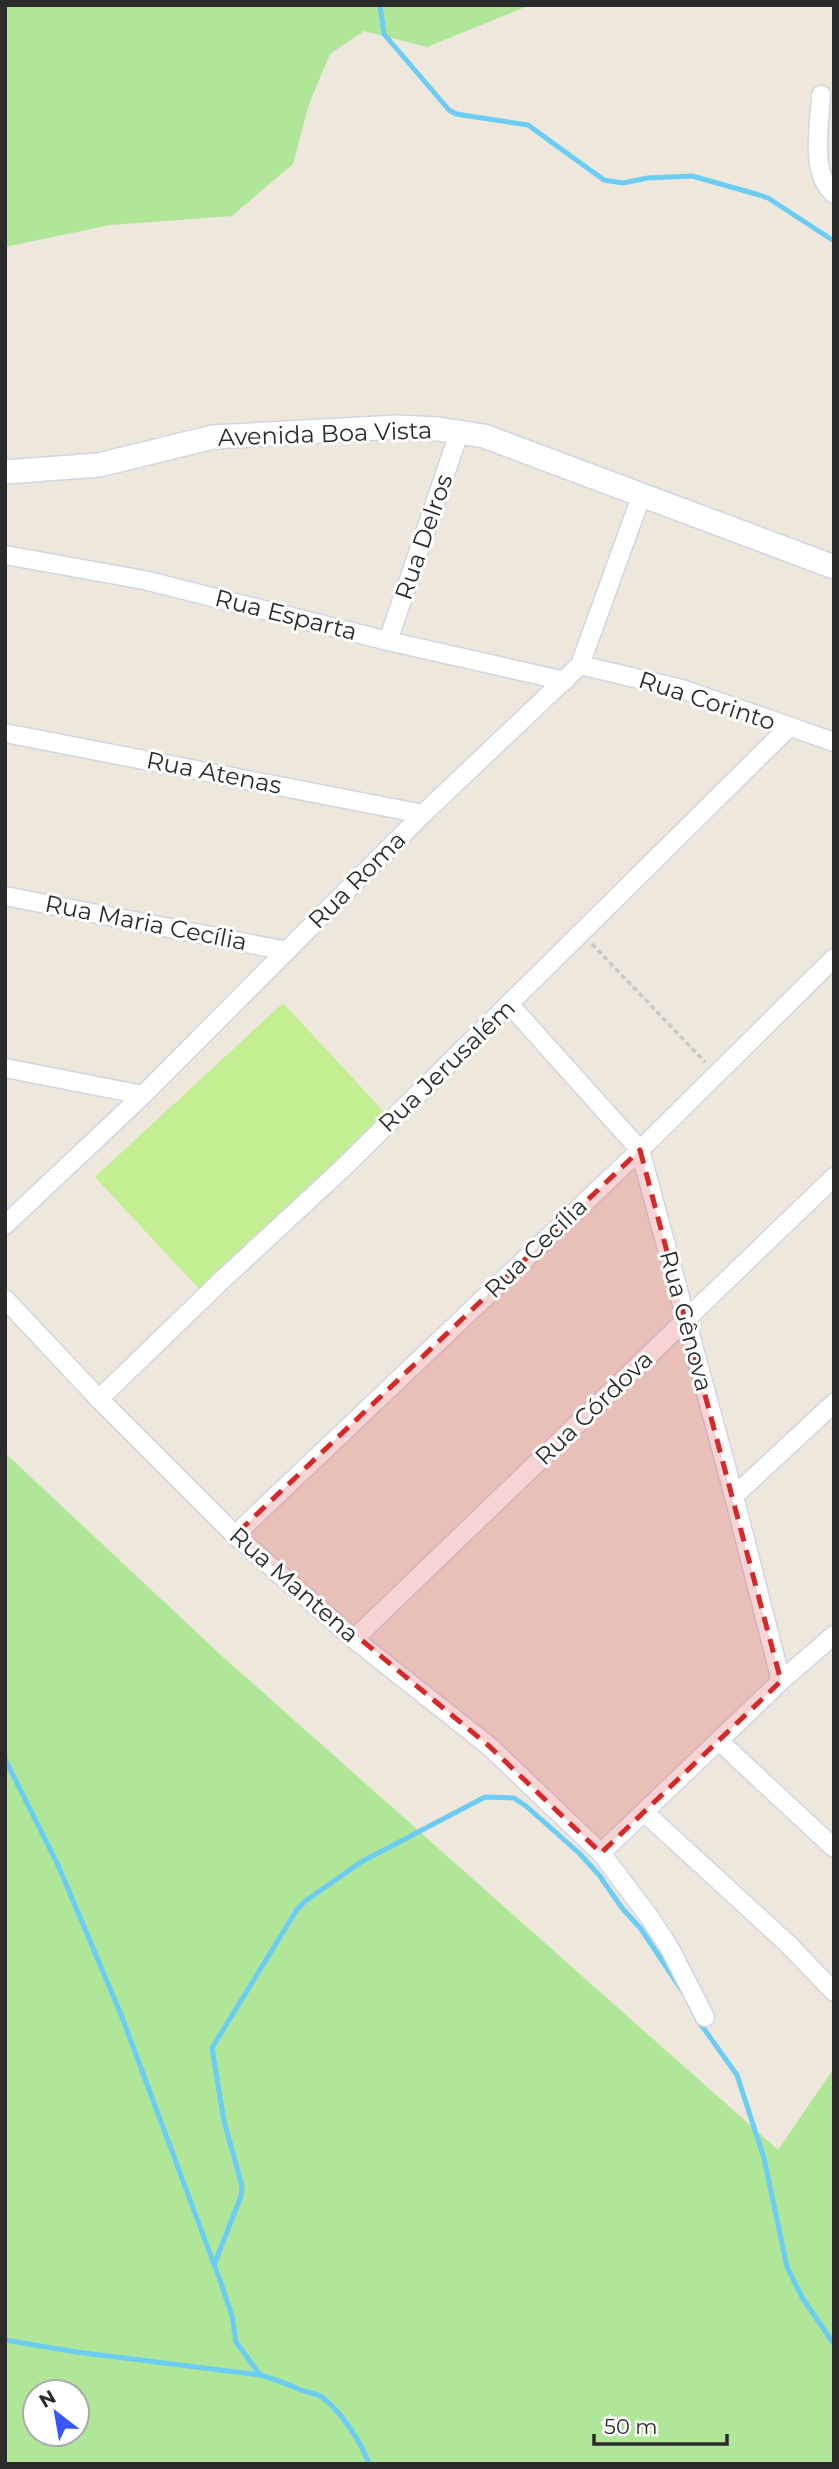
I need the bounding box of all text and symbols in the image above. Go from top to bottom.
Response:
street label: Avenida Boa Vista [217,415,433,452]
street label: Rua Delros [389,470,459,603]
street label: Rua Esparta [212,583,360,646]
street label: Rua Corinto [635,665,779,736]
street label: Rua Atenas [144,745,284,800]
street label: Rua Roma [302,825,411,934]
street label: Rua Maria Cecília [43,889,250,956]
street label: Rua Jerusalém [372,993,521,1138]
street label: Rua Cecília [478,1191,593,1304]
street label: Rua Gênova [654,1247,719,1394]
street label: Rua Córdova [529,1344,659,1471]
street label: Rua Mantena [224,1521,365,1649]
north arrow [21,2378,91,2448]
text: N [35,2385,60,2413]
scale bar [594,2402,727,2446]
text: 50 m [604,2414,658,2439]

